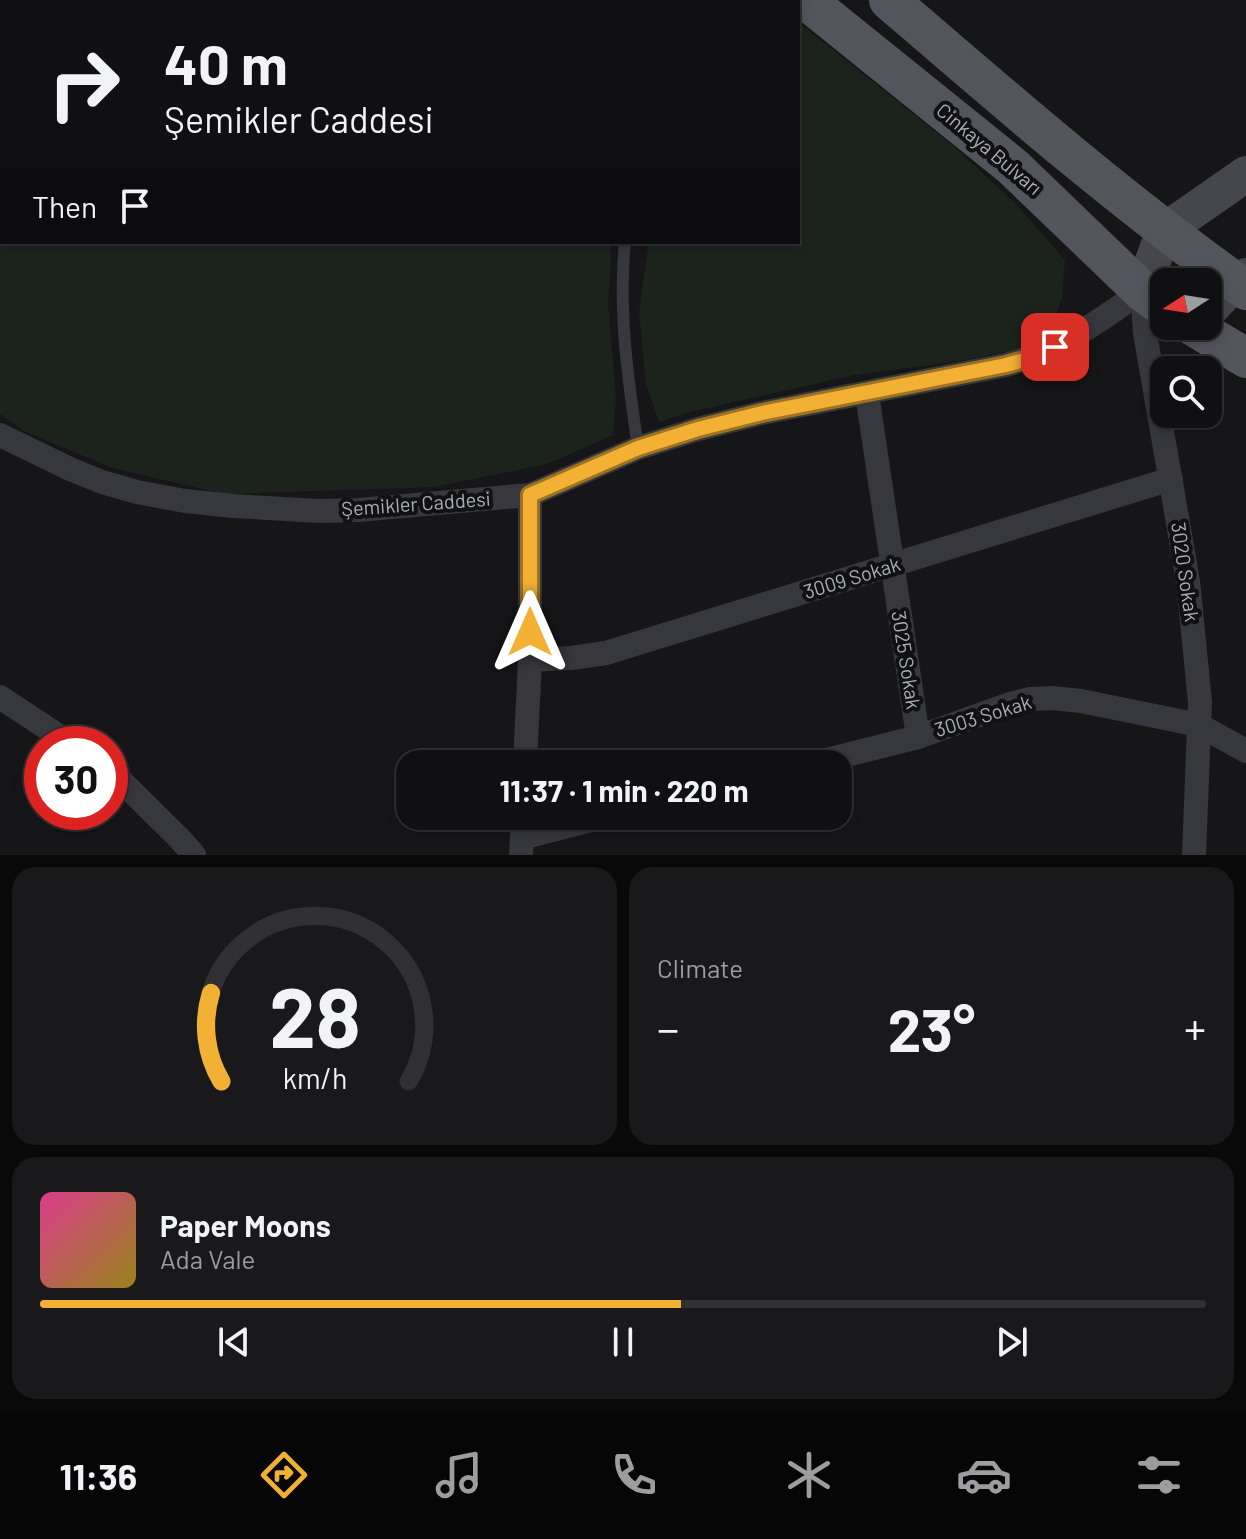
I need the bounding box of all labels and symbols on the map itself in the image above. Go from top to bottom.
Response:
street label: Cinkaya Bulvarı [932,97,1047,199]
north arrow [1150,268,1222,340]
pin [1021,313,1089,381]
street label: Şemikler Caddesi [340,486,491,520]
street label: 3020 Sokak [1167,521,1205,623]
street label: 3009 Sokak [800,551,903,603]
position arrow [488,590,572,674]
street label: 3025 Sokak [887,609,927,711]
street label: 3003 Sokak [931,689,1034,741]
speed limit sign: 30 [24,726,128,830]

